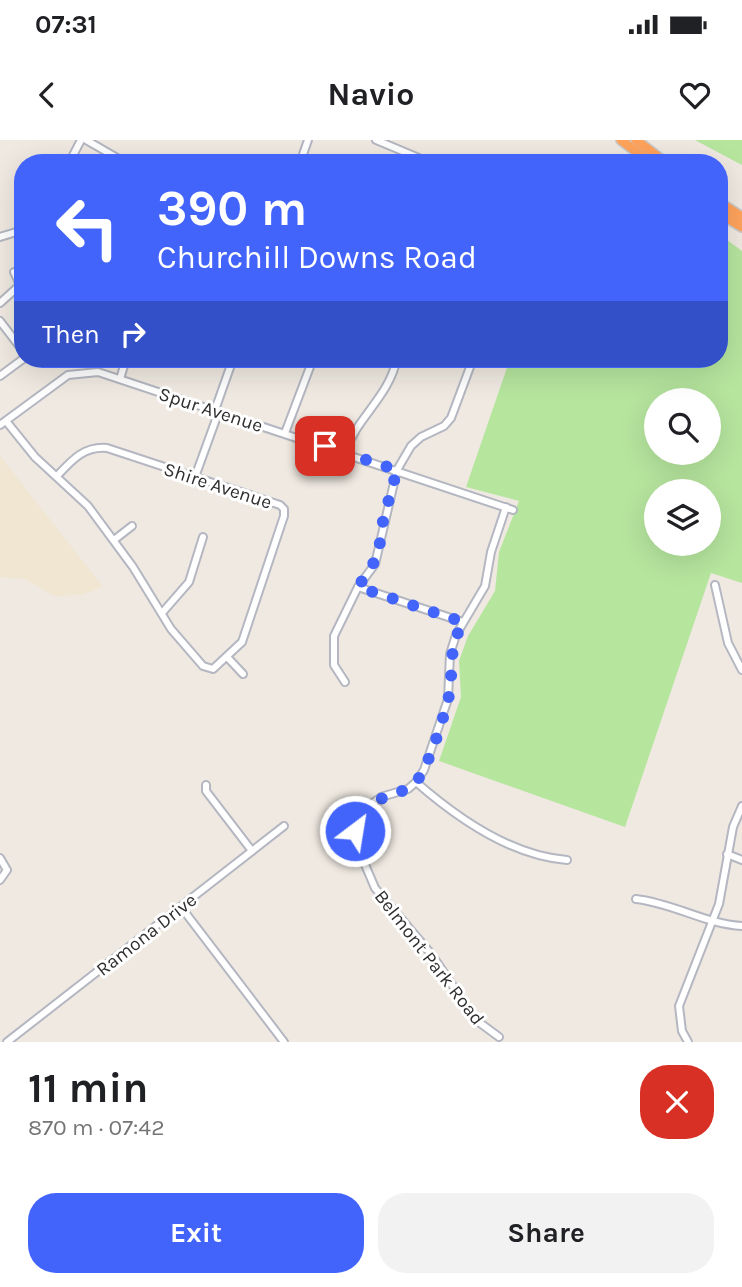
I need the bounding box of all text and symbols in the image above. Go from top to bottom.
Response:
text: 07:31 [35,9,97,40]
icon: back [28,76,66,114]
text: Navio [328,76,414,113]
icon: heart [676,76,714,114]
text: 390 m [157,180,307,237]
icon: left [42,182,133,273]
text: Churchill Downs Road [157,239,477,276]
icon: right [114,315,152,353]
text: Then [42,319,100,350]
street label: Spur Avenue [156,383,265,437]
map controls [644,388,721,556]
button: search [644,388,721,465]
pin [295,416,355,476]
icon: arrive [306,427,344,465]
street label: Shire Avenue [161,458,274,514]
button: layers [644,479,721,556]
position arrow [318,794,392,868]
street label: Belmont Park Road [370,886,489,1029]
street label: Ramona Drive [92,889,201,981]
text: 11 min [28,1063,148,1113]
button: close [640,1065,714,1139]
text: 870 m · 07:42 [28,1114,165,1141]
button: Exit [28,1193,364,1273]
button: Share [378,1193,714,1273]

